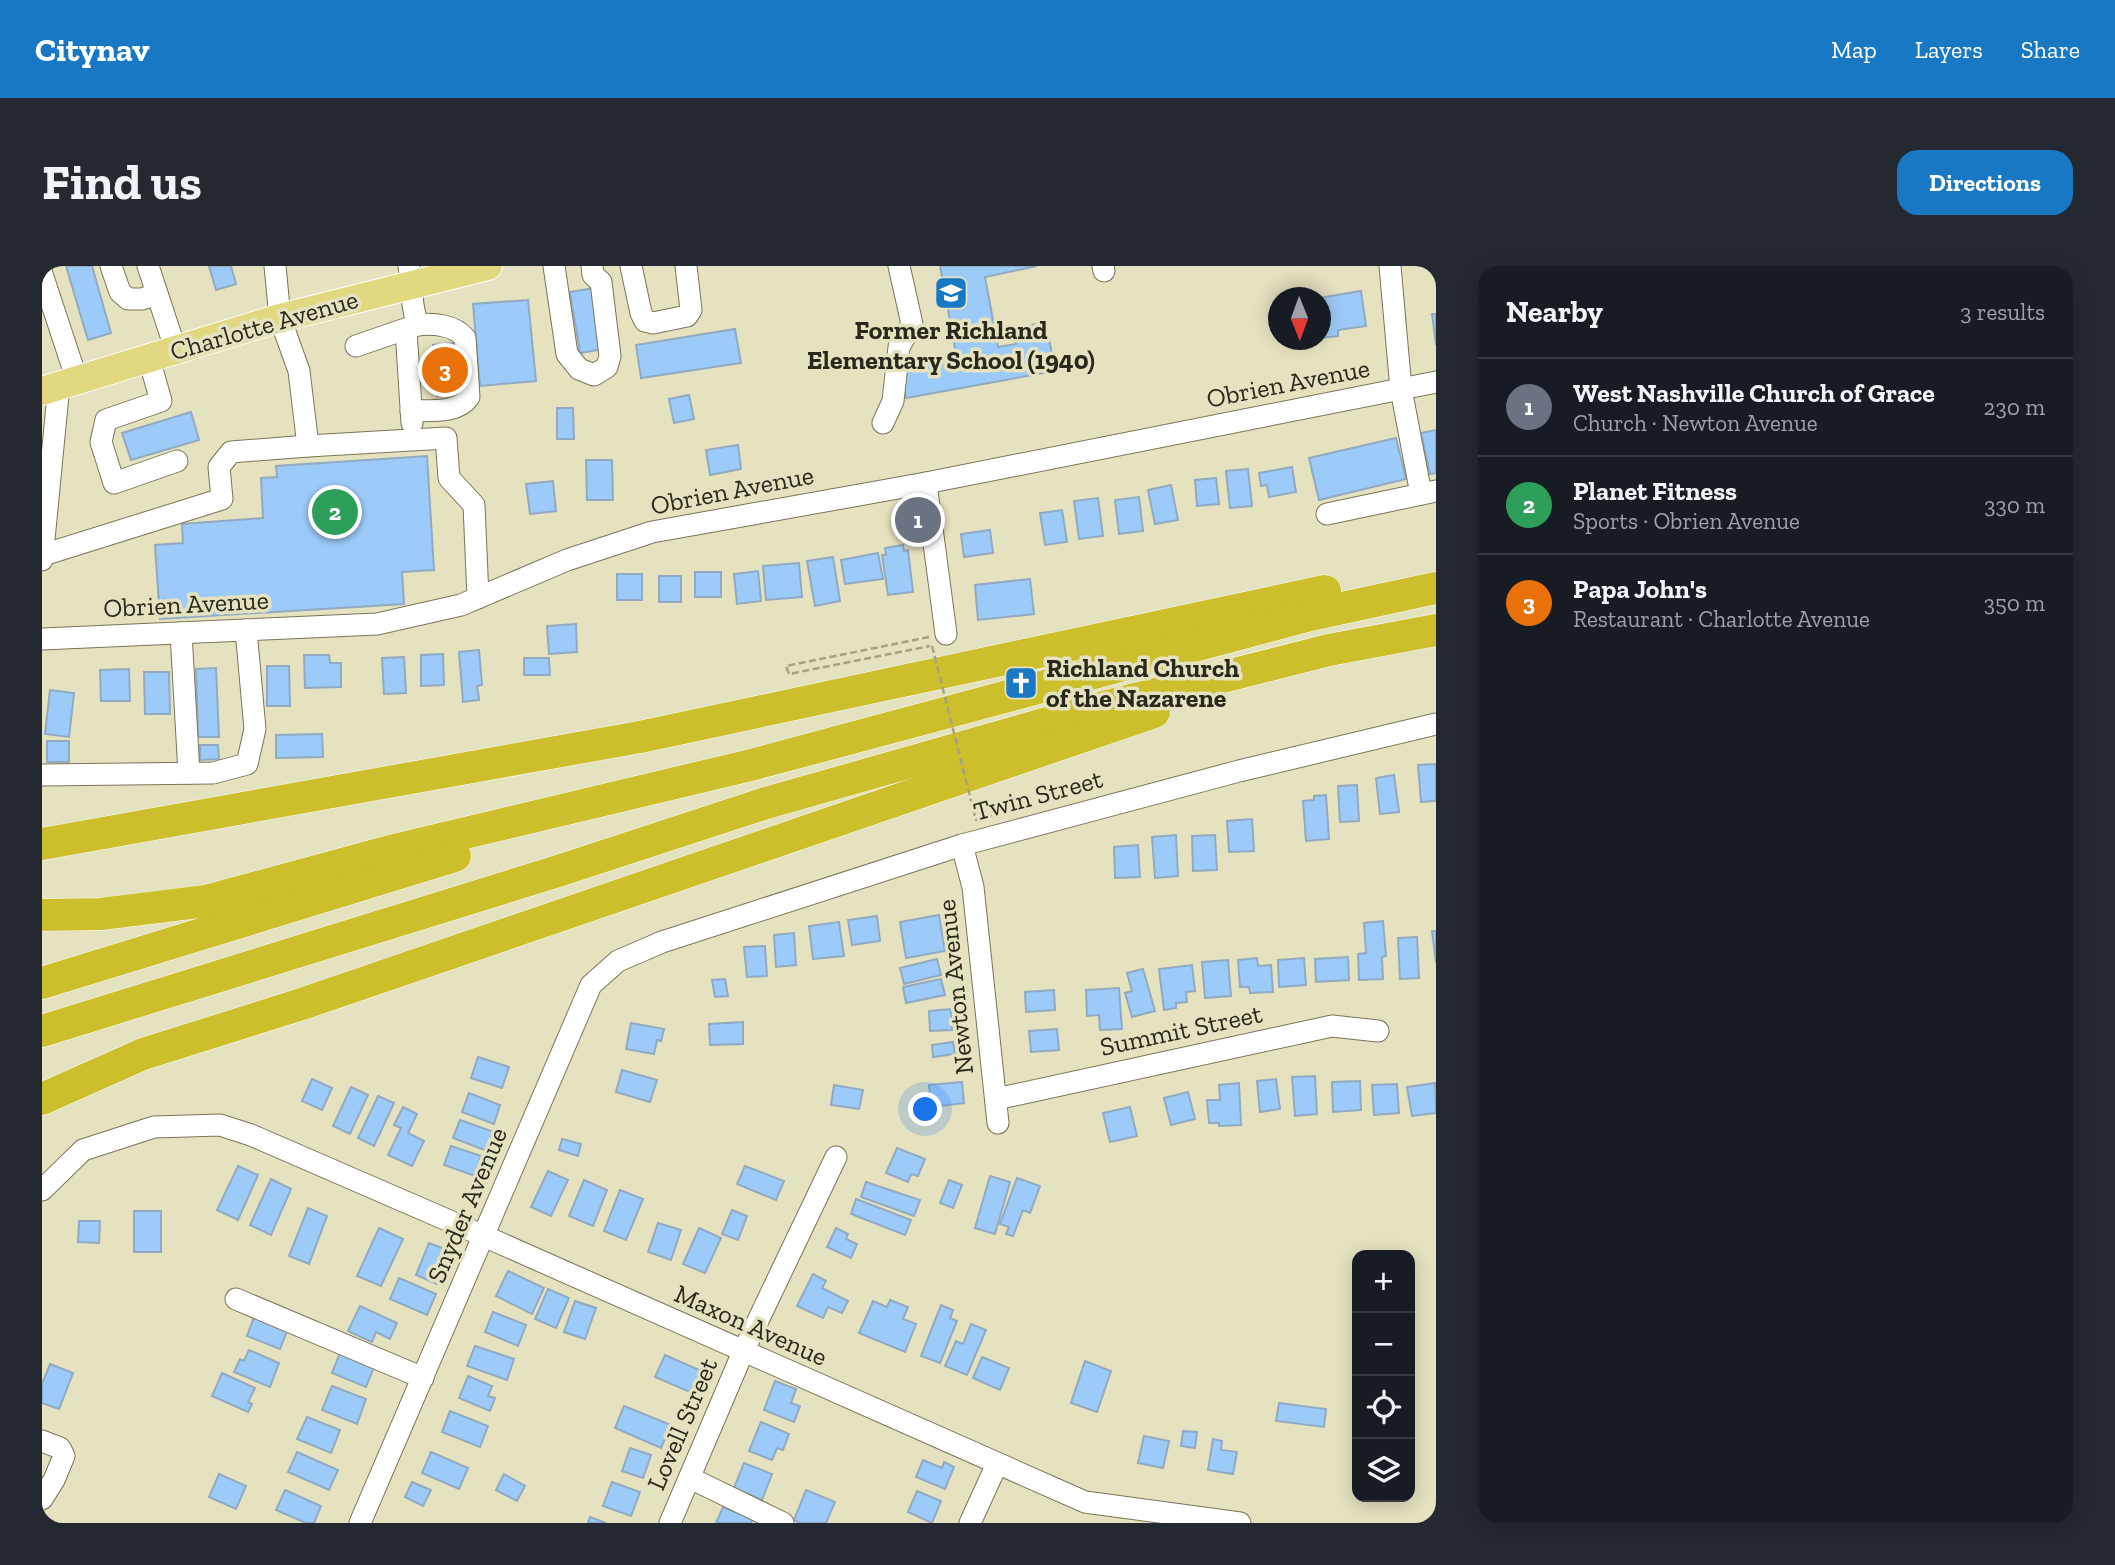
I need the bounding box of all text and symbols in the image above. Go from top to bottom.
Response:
text: Citynav [35,30,150,69]
text: Map [1831,35,1877,64]
text: Layers [1915,35,1983,64]
text: Share [2021,35,2080,64]
button: Directions [1897,150,2073,215]
text: Find us [42,153,202,212]
school or university icon: Former Richland Elementary School (1940) [932,274,970,312]
street label: Charlotte Avenue [166,283,362,367]
north arrow [1268,287,1331,350]
text: Nearby [1506,294,1603,330]
text: 3 results [1960,298,2045,326]
place label: Former Richland Elementary School (1940) [807,314,1095,376]
pin: 3 [422,344,468,396]
street label: Obrien Avenue [1204,352,1372,414]
text: West Nashville Church of Grace [1573,377,1935,409]
text: 1 [1524,393,1534,421]
text: 230 m [1984,393,2045,421]
text: Church · Newton Avenue [1573,409,1818,437]
street label: Obrien Avenue [648,459,816,521]
text: Planet Fitness [1573,475,1737,507]
pin: 2 [312,486,358,538]
text: 2 [1523,491,1535,519]
text: 330 m [1984,491,2045,519]
pin: 1 [895,494,941,546]
text: Sports · Obrien Avenue [1573,507,1800,535]
text: Papa John's [1573,573,1707,605]
street label: Obrien Avenue [103,584,269,624]
text: 3 [1523,589,1535,617]
text: 350 m [1984,589,2045,617]
text: Restaurant · Charlotte Avenue [1573,605,1870,633]
place label: Richland Church of the Nazarene [1046,652,1239,714]
church icon: Richland Church of the Nazarene [1002,664,1040,702]
street label: Twin Street [970,762,1106,828]
street label: Newton Avenue [930,898,980,1076]
street label: Summit Street [1097,997,1265,1063]
your location [908,1092,942,1126]
street label: Snyder Avenue [420,1123,514,1287]
map controls [1352,1250,1415,1502]
button: + [1352,1250,1415,1313]
street label: Maxon Avenue [670,1277,832,1373]
button: − [1352,1313,1415,1376]
street label: Lovell Street [640,1353,724,1495]
button: locate [1352,1376,1415,1439]
button: layers [1352,1439,1415,1502]

